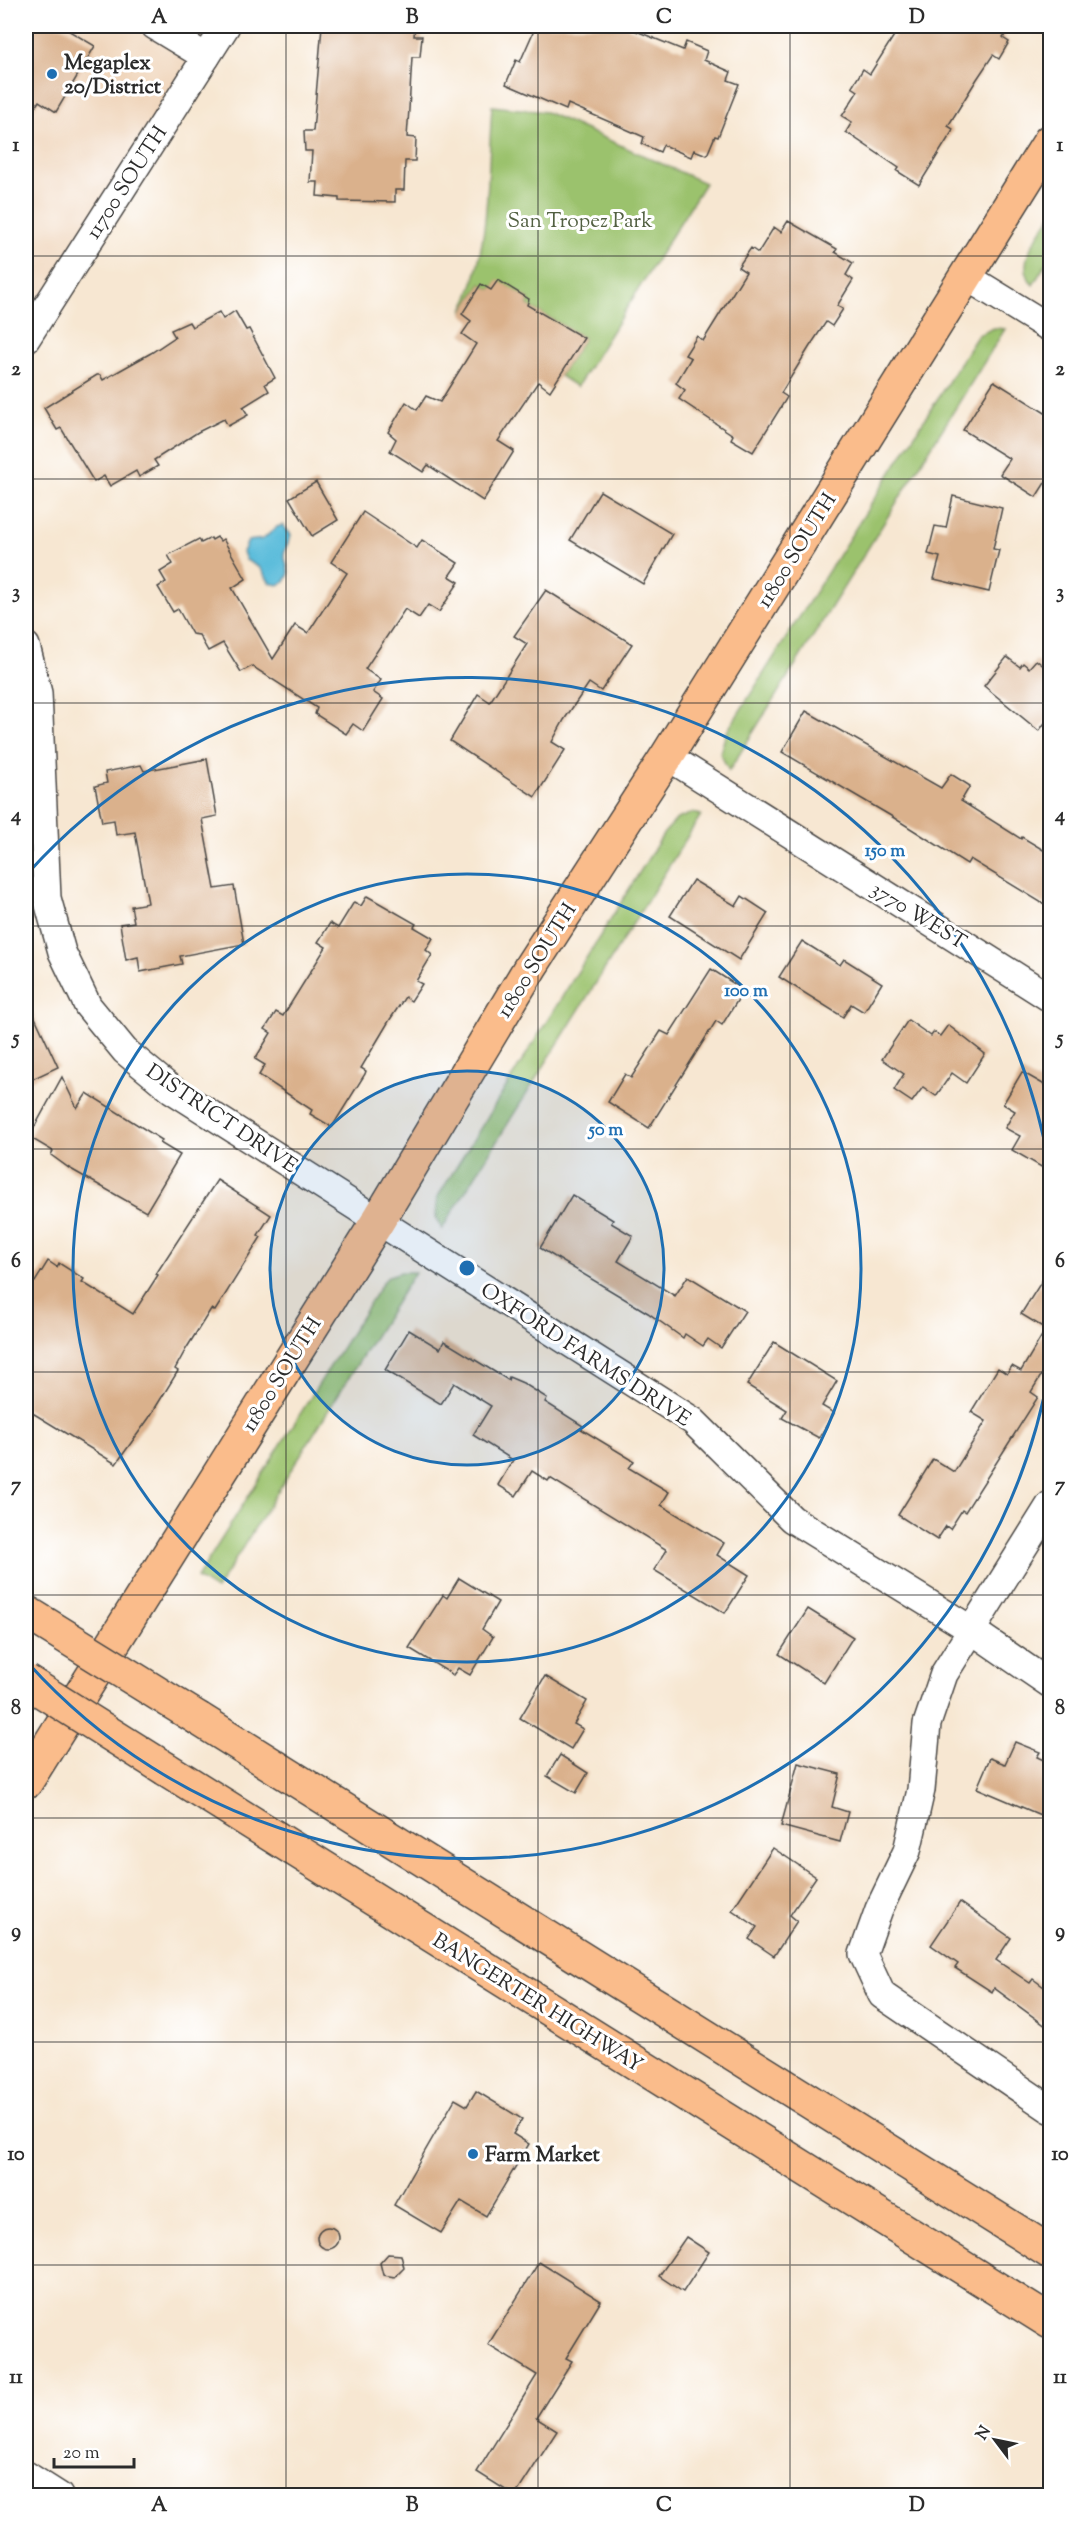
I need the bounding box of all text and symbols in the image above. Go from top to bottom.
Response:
text: A [151,4,168,33]
text: B [406,4,419,33]
text: C [656,4,672,33]
text: D [909,4,925,33]
place label: Megaplex 20/District [64,49,162,103]
marker: Megaplex 20/District [45,67,59,81]
street label: 11700 SOUTH [80,120,176,246]
text: 1 [13,132,20,161]
text: 1 [1057,132,1064,161]
park label: San Tropez Park [507,207,653,237]
text: 2 [11,356,21,385]
text: 2 [1055,356,1065,385]
street label: 11800 SOUTH [750,487,845,614]
text: 3 [12,579,20,608]
text: 3 [1056,579,1064,608]
text: 4 [10,802,21,831]
text: 4 [1054,802,1065,831]
text: 150 m [865,839,905,865]
street label: 3770 WEST [864,875,972,958]
street label: 11800 SOUTH [490,897,585,1024]
text: 100 m [724,979,768,1005]
text: 5 [11,1025,20,1054]
text: 5 [1055,1025,1064,1054]
street label: DISTRICT DRIVE [139,1058,303,1182]
text: 50 m [587,1118,623,1144]
text: 6 [11,1248,21,1277]
text: 6 [1055,1248,1065,1277]
centre of rings [457,1258,477,1278]
street label: OXFORD FARMS DRIVE [474,1276,696,1435]
street label: 11800 SOUTH [235,1311,330,1438]
text: 7 [11,1472,22,1501]
text: 7 [1055,1472,1066,1501]
text: 8 [11,1695,21,1724]
text: 8 [1055,1695,1065,1724]
text: 9 [11,1918,21,1947]
text: 9 [1055,1918,1065,1947]
street label: BANGERTER HIGHWAY [426,1927,648,2081]
text: 10 [7,2141,25,2170]
place label: Farm Market [485,2141,601,2171]
text: 10 [1051,2141,1069,2170]
marker: Farm Market [466,2147,480,2161]
text: 11 [9,2364,23,2393]
text: 11 [1053,2364,1067,2393]
north arrow [965,2410,1025,2470]
text: N [971,2422,998,2445]
scale bar [54,2431,134,2469]
text: 20 m [63,2441,100,2467]
text: A [151,2492,168,2521]
text: B [406,2492,419,2521]
text: C [656,2492,672,2521]
text: D [909,2492,925,2521]

